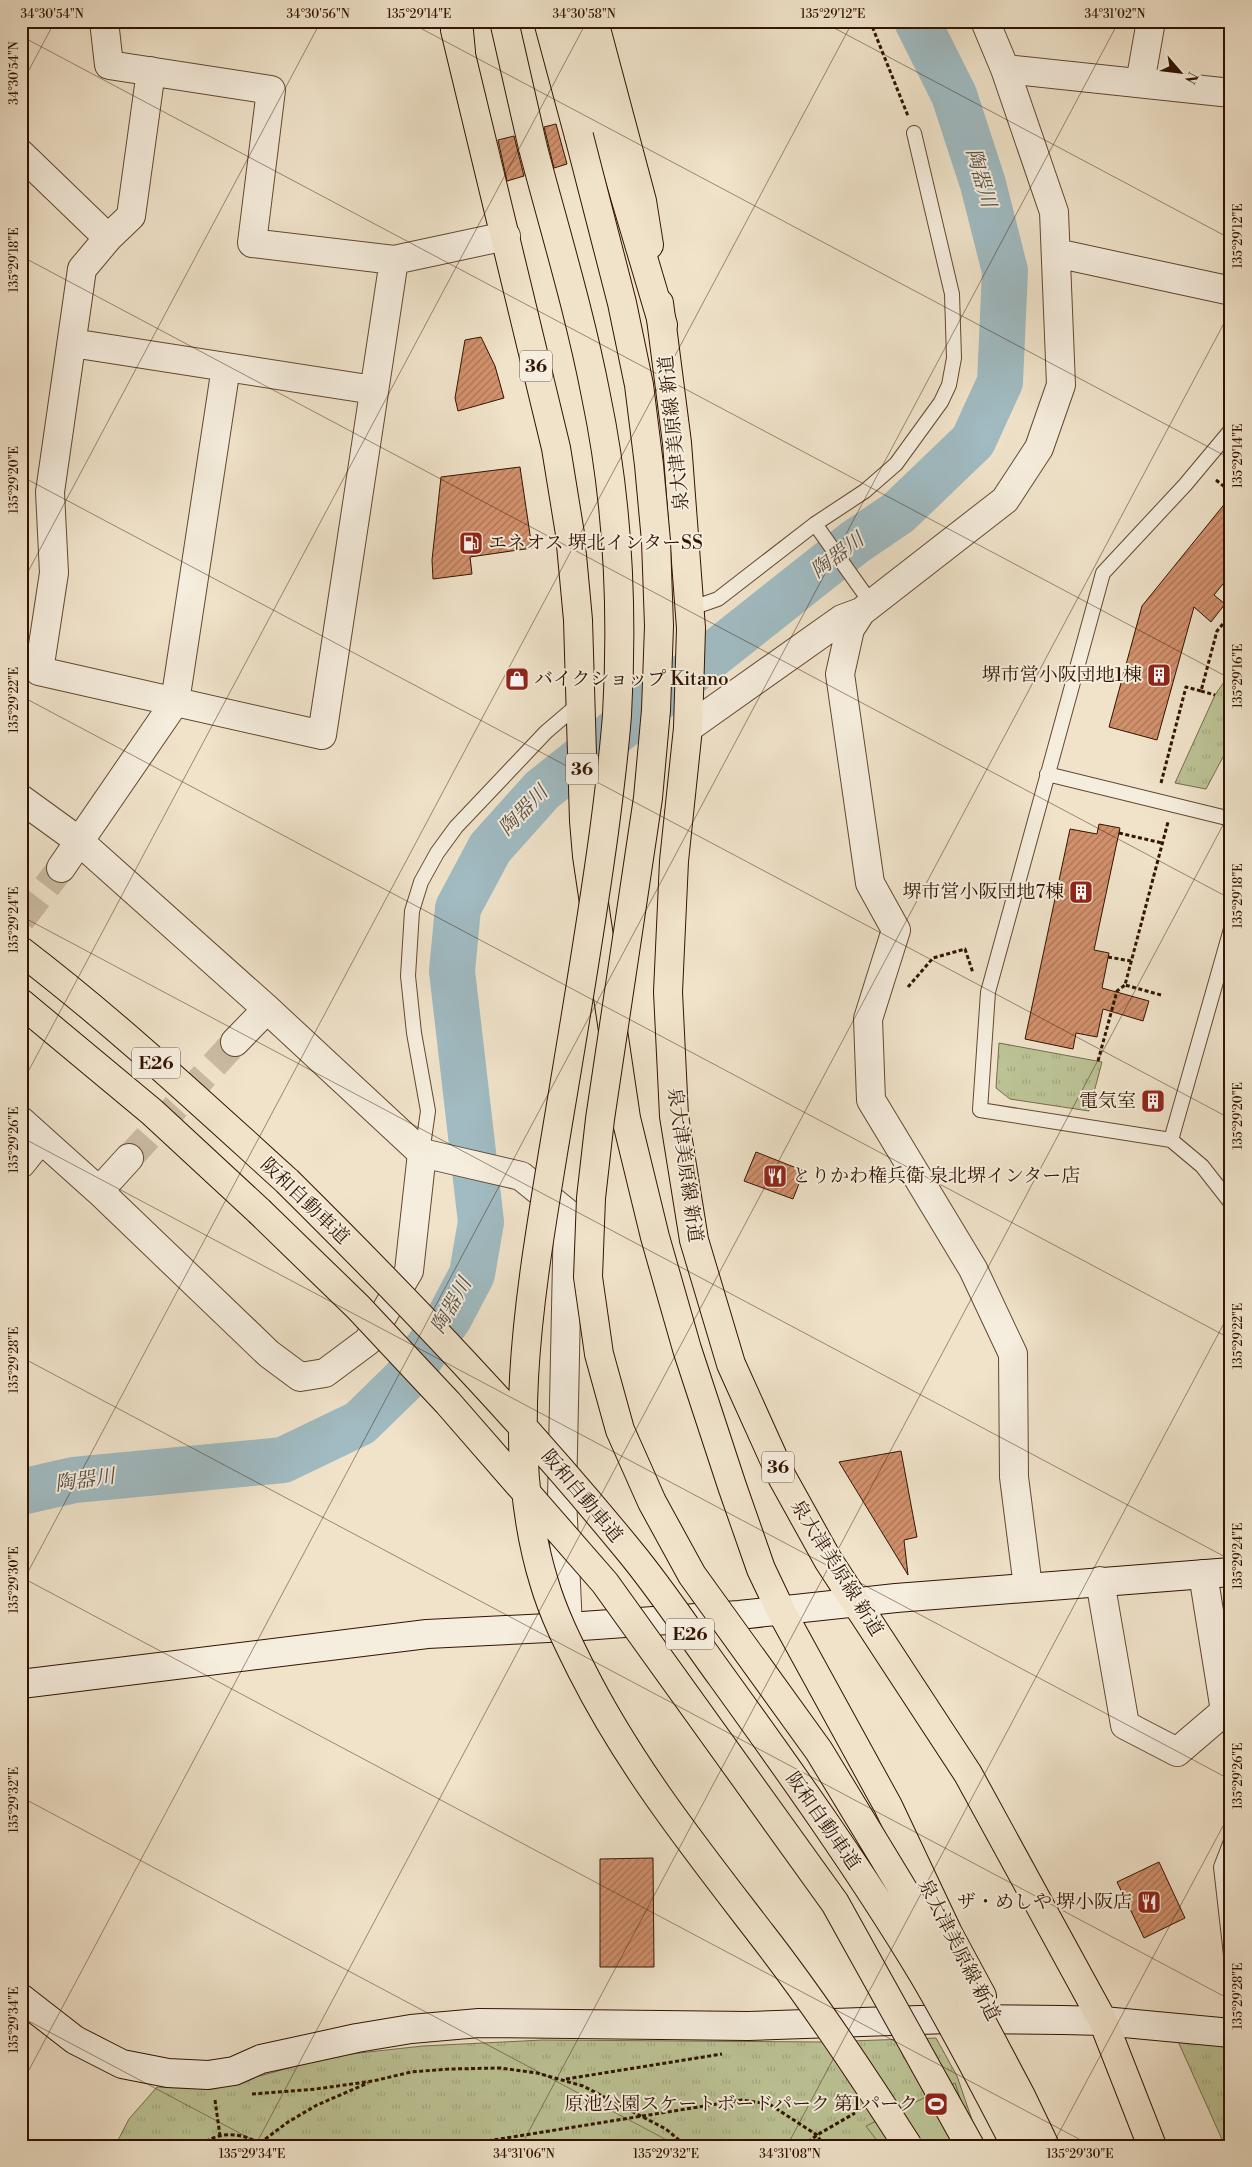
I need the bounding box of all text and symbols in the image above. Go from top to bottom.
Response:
text: 34°30'54"N [20,7,84,22]
text: 34°30'56"N [286,7,350,22]
text: 135°29'14"E [387,7,451,22]
text: 34°30'58"N [552,7,616,22]
text: 135°29'12"E [801,7,865,22]
text: 34°31'02"N [1085,7,1145,22]
text: 34°30'54"N [7,41,22,105]
north arrow [1154,48,1204,98]
text: N [1180,69,1201,87]
water label: 陶器川 [960,146,1001,212]
text: 135°29'12"E [1231,204,1246,268]
text: 135°29'18"E [7,228,22,292]
road number: 36 [520,351,552,382]
street label: 泉大津美原線 新道 [654,354,694,512]
text: 135°29'14"E [1231,424,1246,488]
text: 135°29'20"E [7,446,22,514]
water label: 陶器川 [807,527,871,584]
fuel station icon: エネオス 堺北インターSS [458,530,484,556]
place label: エネオス 堺北インターSS [488,531,703,555]
text: 135°29'16"E [1231,644,1246,708]
building icon: 堺市営小阪団地1棟 [1146,662,1172,688]
place label: 堺市営小阪団地1棟 [982,663,1142,687]
shop icon: バイクショップ Kitano [504,666,530,692]
text: 135°29'22"E [7,667,22,733]
place label: バイクショップ Kitano [534,667,729,691]
road number: 36 [566,754,598,784]
water label: 陶器川 [494,779,555,841]
text: 135°29'18"E [1231,864,1246,928]
building icon: 堺市営小阪団地7棟 [1068,879,1094,905]
place label: 堺市営小阪団地7棟 [902,880,1064,904]
text: 135°29'24"E [7,887,22,953]
road number: E26 [132,1048,180,1078]
text: 135°29'20"E [1231,1082,1246,1150]
street label: 泉大津美原線 新道 [662,1086,708,1244]
building icon: 電気室 [1140,1088,1166,1114]
place label: 電気室 [1079,1089,1136,1113]
text: 135°29'26"E [7,1107,22,1173]
street label: 阪和自動車道 [256,1153,354,1249]
restaurant icon: とりかわ権兵衛 泉北堺インター店 [762,1163,788,1189]
place label: とりかわ権兵衛 泉北堺インター店 [792,1164,1080,1188]
water label: 陶器川 [426,1272,479,1338]
text: 135°29'22"E [1231,1303,1246,1369]
text: 135°29'28"E [7,1327,22,1393]
street label: 阪和自動車道 [536,1445,628,1547]
road number: 36 [762,1451,794,1482]
water label: 陶器川 [54,1464,118,1498]
street label: 泉大津美原線 新道 [786,1496,888,1640]
text: 135°29'24"E [1231,1523,1246,1589]
text: 135°29'30"E [7,1546,22,1614]
road number: E26 [666,1618,714,1650]
text: 135°29'26"E [1231,1743,1246,1809]
text: 135°29'32"E [7,1767,22,1833]
street label: 阪和自動車道 [780,1767,866,1875]
street label: 泉大津美原線 新道 [913,1875,1005,2025]
restaurant icon: ザ・めしや 堺小阪店 [1136,1889,1162,1915]
place label: ザ・めしや 堺小阪店 [957,1890,1132,1914]
text: 135°29'28"E [1231,1963,1246,2029]
text: 135°29'34"E [7,1987,22,2053]
sports icon: 原池公園スケートボードパーク 第1パーク [923,2091,949,2117]
place label: 原池公園スケートボードパーク 第1パーク [564,2092,918,2116]
text: 135°29'34"E [219,2147,285,2162]
text: 34°31'06"N [493,2147,555,2162]
text: 135°29'32"E [633,2147,699,2162]
text: 34°31'08"N [759,2147,821,2162]
text: 135°29'30"E [1046,2147,1114,2162]

